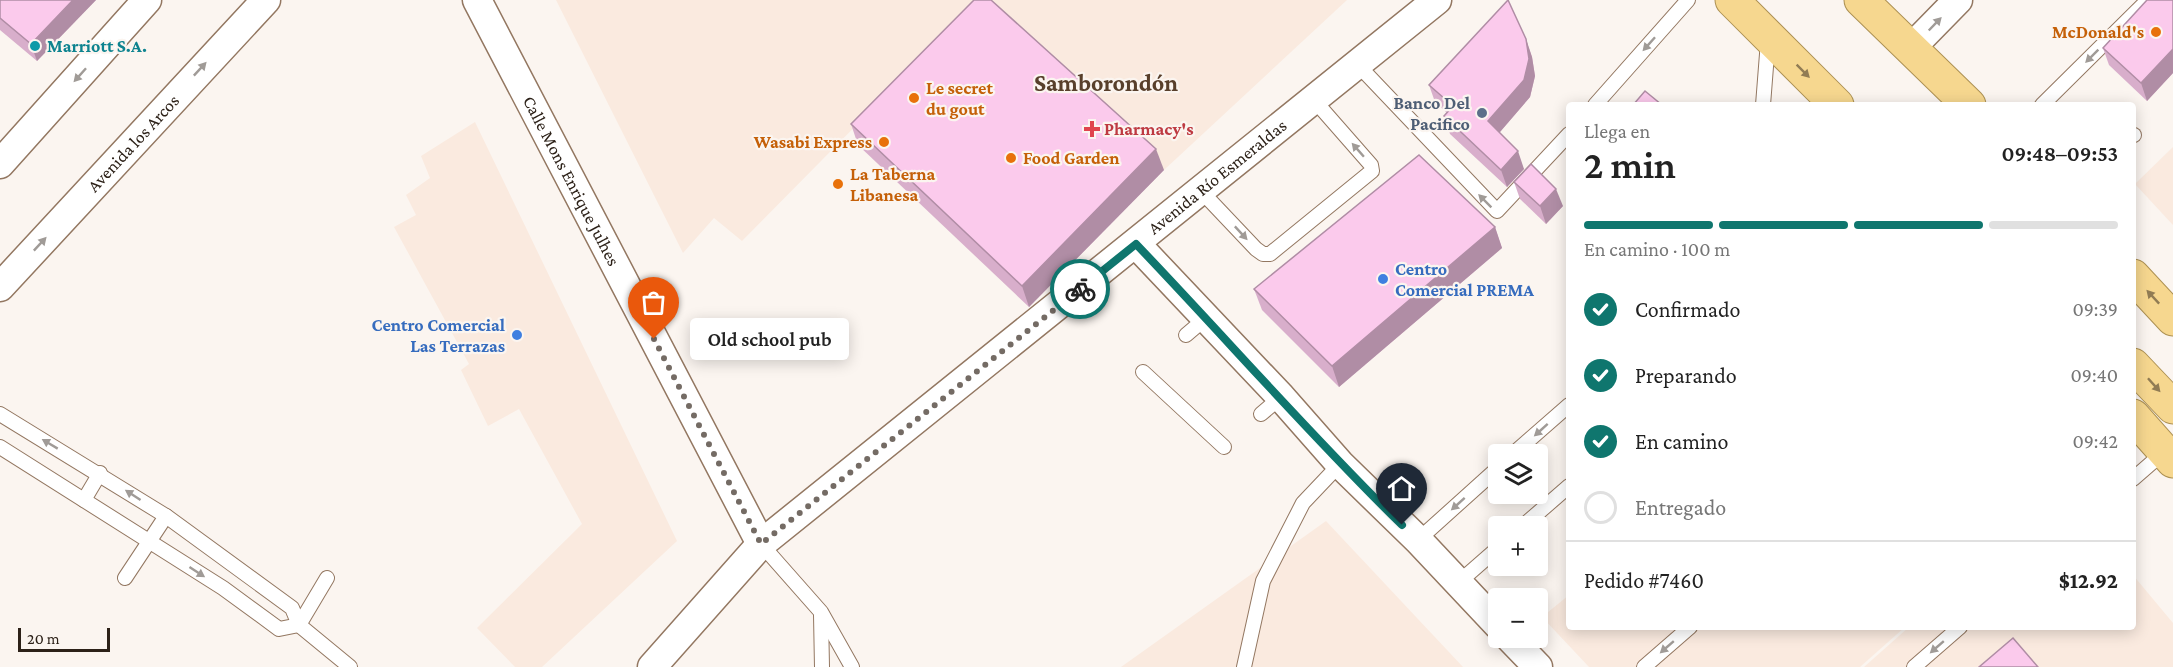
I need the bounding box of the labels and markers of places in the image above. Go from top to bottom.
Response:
place label: McDonald's [2052,22,2144,42]
marker: McDonald's [2149,25,2163,39]
place label: Marriott S.A. [47,36,147,56]
marker: Marriott S.A. [28,39,42,53]
place label: Le secret du gout [926,78,993,119]
marker: Le secret du gout [907,91,921,105]
place label: Banco Del Pacifico [1393,93,1470,134]
marker: Banco Del Pacifico [1475,106,1489,120]
place label: Pharmacy's [1104,119,1193,139]
marker: Pharmacy's [1085,122,1099,136]
place label: Wasabi Express [753,132,872,152]
marker: Wasabi Express [877,135,891,149]
place label: Food Garden [1023,148,1120,168]
marker: Food Garden [1004,151,1018,165]
place label: La Taberna Libanesa [850,164,936,205]
marker: La Taberna Libanesa [831,177,845,191]
place label: Centro Comercial PREMA [1395,259,1534,300]
marker: Centro Comercial PREMA [1376,272,1390,286]
pin [628,277,679,339]
place label: Centro Comercial Las Terrazas [372,315,505,356]
callout: Old school pub [690,318,849,360]
marker: Centro Comercial Las Terrazas [510,328,524,342]
pin [1376,463,1427,525]

